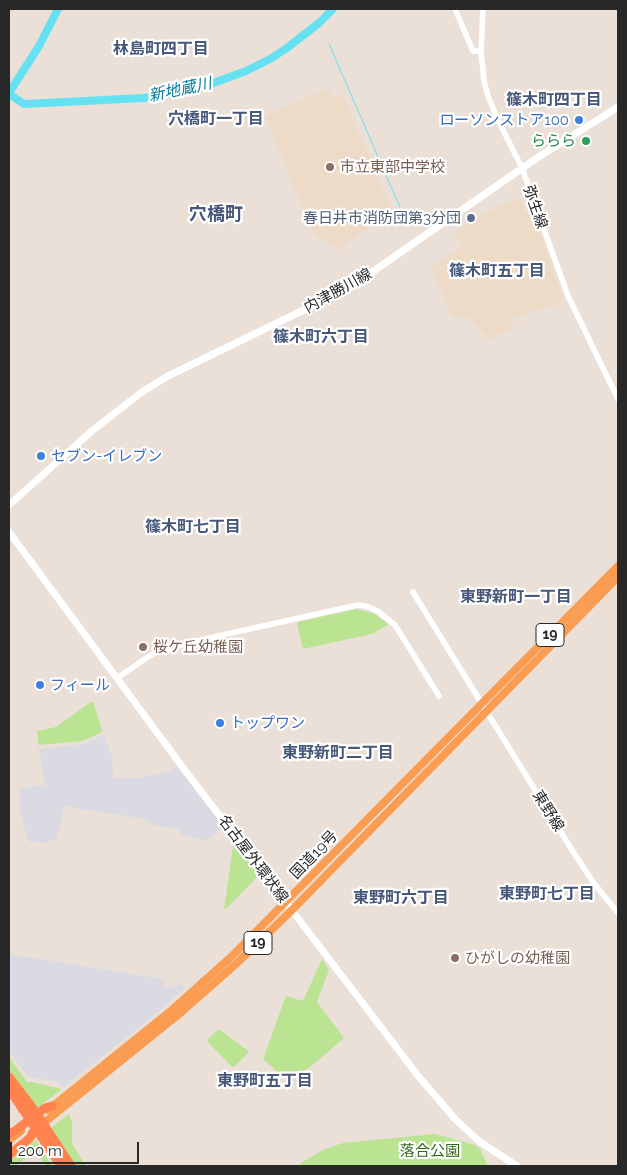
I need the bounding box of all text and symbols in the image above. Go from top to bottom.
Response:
district label: 林島町四丁目 [113,39,209,59]
water label: 新地蔵川 [147,74,213,106]
district label: 篠木町四丁目 [506,90,602,110]
district label: 穴橋町一丁目 [168,109,264,129]
place label: ローソンストア100 [439,111,569,129]
marker: ローソンストア100 [573,114,585,126]
place label: ららら [531,132,576,150]
marker: ららら [580,135,592,147]
place label: 市立東部中学校 [340,158,445,176]
marker: 市立東部中学校 [324,161,336,173]
street label: 弥生線 [519,183,551,231]
district label: 穴橋町 [189,204,243,226]
place label: 春日井市消防団第3分団 [303,209,461,227]
marker: 春日井市消防団第3分団 [465,212,477,224]
district label: 篠木町五丁目 [449,261,545,281]
street label: 内津勝川線 [301,265,375,317]
district label: 篠木町六丁目 [273,327,369,347]
place label: セブン-イレブン [51,447,162,465]
marker: セブン-イレブン [35,450,47,462]
district label: 篠木町七丁目 [145,517,241,537]
district label: 東野新町一丁目 [460,587,572,607]
road number: 19 [536,624,564,646]
place label: 桜ケ丘幼稚園 [153,638,243,656]
marker: 桜ケ丘幼稚園 [137,641,149,653]
place label: フィール [50,676,110,694]
marker: フィール [34,679,46,691]
place label: トップワン [230,714,305,732]
marker: トップワン [214,717,226,729]
district label: 東野新町二丁目 [282,743,394,763]
street label: 東野線 [528,787,568,835]
street label: 名古屋外環状線 [214,812,292,906]
street label: 国道19号 [287,827,341,883]
district label: 東野町七丁目 [499,884,595,904]
district label: 東野町六丁目 [353,888,449,908]
road number: 19 [244,931,272,954]
place label: ひがしの幼稚園 [465,949,570,967]
marker: ひがしの幼稚園 [449,952,461,964]
district label: 東野町五丁目 [217,1071,313,1091]
scale bar [12,1132,141,1164]
text: 200 m [18,1142,62,1160]
park label: 落合公園 [400,1142,460,1160]

